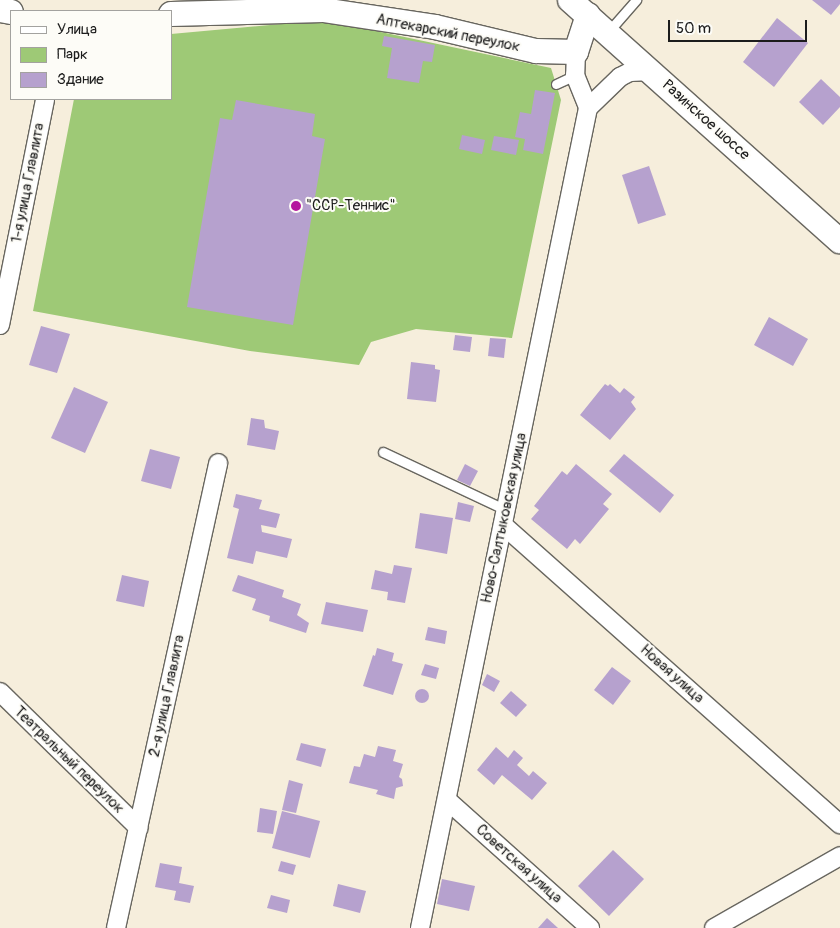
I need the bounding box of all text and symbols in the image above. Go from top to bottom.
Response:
legend [10,10,172,100]
street label: Аптекарский переулок [375,10,521,56]
scale bar [670,10,809,42]
text: 50 m [676,19,711,38]
text: Улица [57,20,97,39]
text: Парк [57,45,88,64]
text: Здание [57,70,104,89]
street label: Разинское шоссе [659,76,753,164]
street label: 1-я улица Главлита [8,122,48,244]
place label: "ССР-Теннис" [306,197,396,215]
marker: "ССР-Теннис" [290,200,302,212]
street label: Ново-Салтыковская улица [477,431,531,605]
street label: 2-я улица Главлита [145,633,189,759]
street label: Новая улица [636,641,708,707]
street label: Театральный переулок [10,703,128,817]
street label: Советская улица [472,821,566,907]

